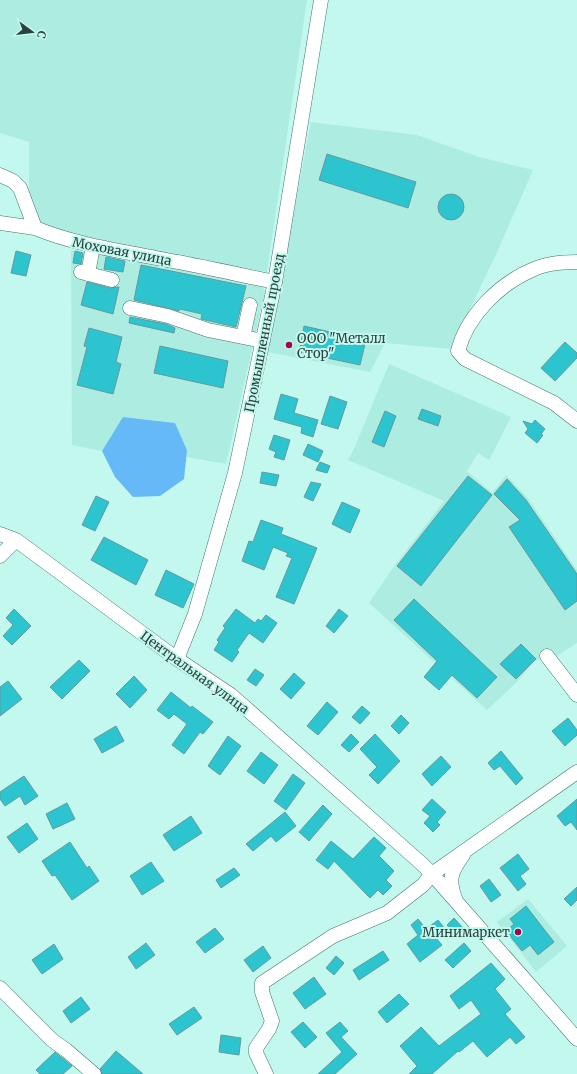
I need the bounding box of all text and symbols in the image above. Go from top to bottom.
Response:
north arrow [12,12,52,52]
text: С [34,29,49,40]
street label: Моховая улица [71,234,173,269]
street label: Промышленный проезд [241,252,288,414]
place label: ООО "Металл Стор" [297,330,386,362]
marker: ООО "Металл Стор" [284,340,294,350]
street label: Центральная улица [137,627,252,718]
place label: Минимаркет [422,924,510,941]
marker: Минимаркет [513,927,523,937]

